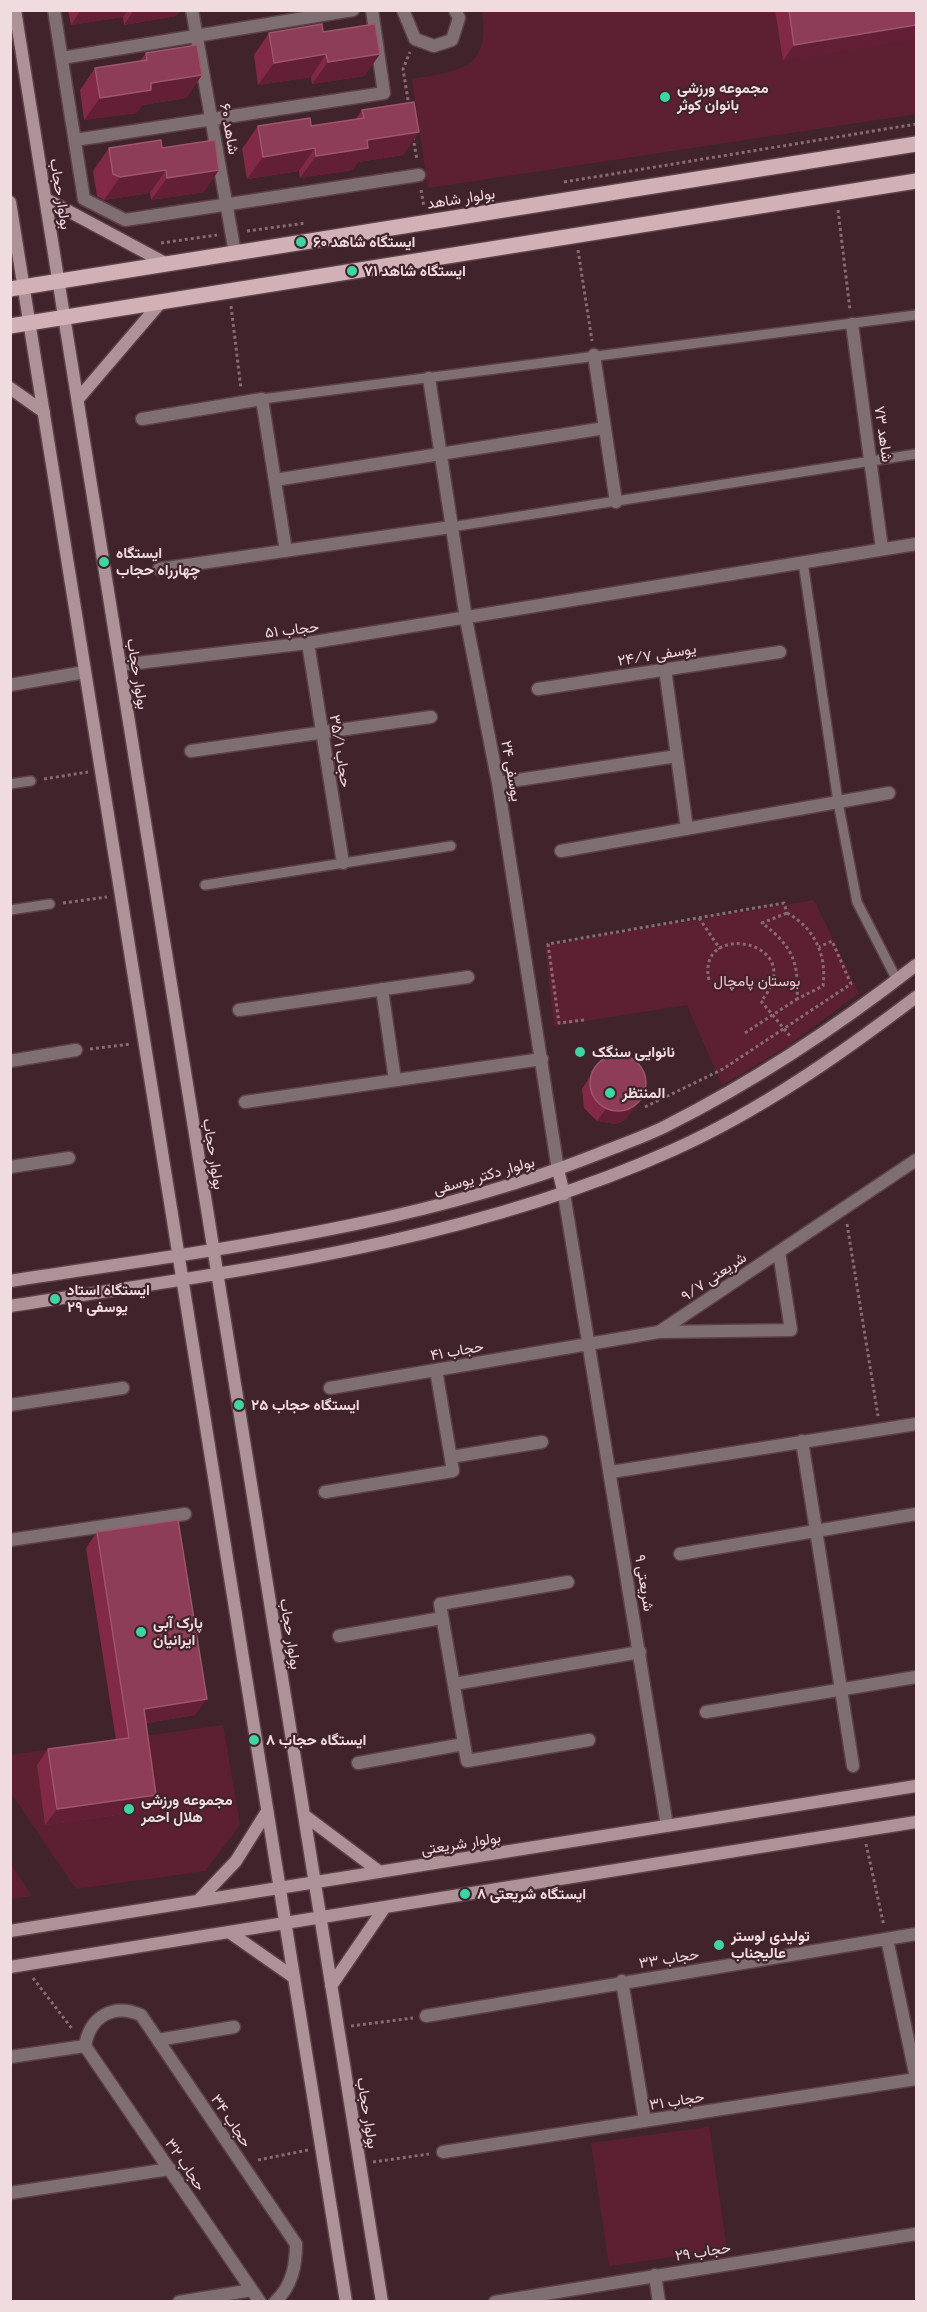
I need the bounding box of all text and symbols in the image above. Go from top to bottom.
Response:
place label: مجموعه ورزشی بانوان کوثر [677,79,769,114]
marker: مجموعه ورزشی بانوان کوثر [658,90,672,104]
street label: شاهد ۶۰ [216,102,242,156]
street label: بولوار حجاب [45,157,75,231]
street label: بولوار شاهد [426,185,496,213]
place label: ایستگاه شاهد ۶۰ [313,233,415,251]
marker: ایستگاه شاهد ۶۰ [294,235,308,249]
place label: ایستگاه شاهد ۷۱ [364,262,466,280]
marker: ایستگاه شاهد ۷۱ [345,264,359,278]
street label: شاهد ۷۳ [870,405,896,463]
place label: ایستگاه چهارراه حجاب [116,544,200,579]
marker: ایستگاه چهارراه حجاب [97,555,111,569]
street label: حجاب ۵۱ [264,618,320,642]
street label: بولوار حجاب [122,637,152,711]
street label: یوسفی ۲۴/۷ [616,640,698,670]
street label: حجاب ۳۵/۱ [325,713,355,789]
street label: یوسفی ۲۴ [497,739,525,803]
park label: بوستان پامچال [714,972,800,990]
place label: نانوایی سنگک [592,1043,675,1061]
marker: نانوایی سنگک [573,1045,587,1059]
place label: المنتظر [622,1084,665,1102]
marker: المنتظر [603,1086,617,1100]
street label: بولوار حجاب [198,1117,228,1191]
street label: بولوار دکتر یوسفی [431,1153,537,1199]
street label: شریعتی ۹/۷ [678,1249,750,1305]
place label: ایستگاه استاد یوسفی ۲۹ [67,1281,150,1316]
marker: ایستگاه استاد یوسفی ۲۹ [48,1292,62,1306]
street label: حجاب ۴۱ [429,1337,485,1365]
place label: ایستگاه حجاب ۲۵ [251,1396,360,1414]
marker: ایستگاه حجاب ۲۵ [232,1398,246,1412]
street label: شریعتی ۹ [631,1553,657,1613]
street label: بولوار حجاب [275,1597,305,1671]
place label: پارک آبی ایرانیان [153,1614,203,1649]
marker: پارک آبی ایرانیان [134,1625,148,1639]
place label: ایستگاه حجاب ۸ [266,1731,366,1749]
marker: ایستگاه حجاب ۸ [247,1733,261,1747]
place label: مجموعه ورزشی هلال احمر [141,1791,233,1826]
marker: مجموعه ورزشی هلال احمر [122,1802,136,1816]
street label: بولوار شریعتی [420,1829,502,1859]
place label: ایستگاه شریعتی ۸ [477,1885,586,1903]
marker: ایستگاه شریعتی ۸ [458,1887,472,1901]
place label: تولیدی لوستر عالیجناب [731,1927,810,1962]
marker: تولیدی لوستر عالیجناب [712,1938,726,1952]
street label: حجاب ۳۳ [638,1945,700,1973]
street label: بولوار حجاب [352,2076,382,2150]
street label: حجاب ۳۱ [648,2088,706,2114]
street label: حجاب ۳۴ [207,2091,255,2151]
street label: حجاب ۳۲ [161,2136,209,2194]
street label: حجاب ۲۹ [674,2239,732,2265]

